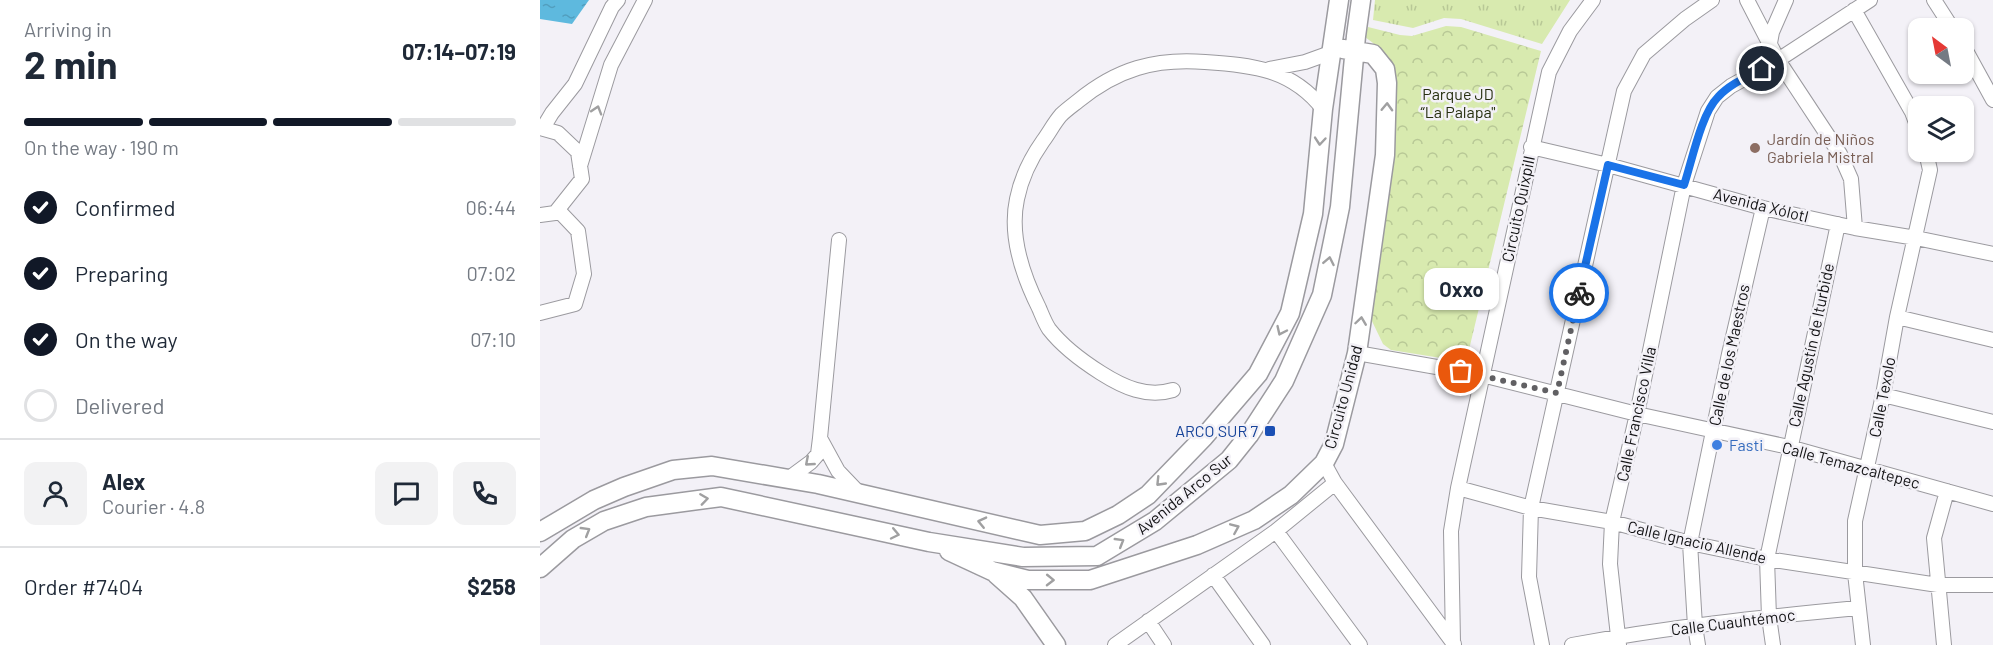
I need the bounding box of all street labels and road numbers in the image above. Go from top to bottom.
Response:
street label: Circuito Quixpill [1497,154,1538,264]
street label: Avenida Xólotl [1712,184,1811,226]
street label: Calle Agustín de Iturbide [1784,261,1837,429]
street label: Calle de los Maestros [1704,282,1753,427]
street label: Circuito Unidad [1320,343,1366,451]
street label: Calle Francisco Villa [1612,345,1659,483]
street label: Calle Texolo [1864,355,1899,439]
street label: Calle Temazcaltepec [1780,437,1922,492]
street label: Avenida Arco Sur [1132,449,1235,538]
street label: Calle Ignacio Allende [1626,516,1768,567]
street label: Calle Cuauhtémoc [1670,604,1796,639]

